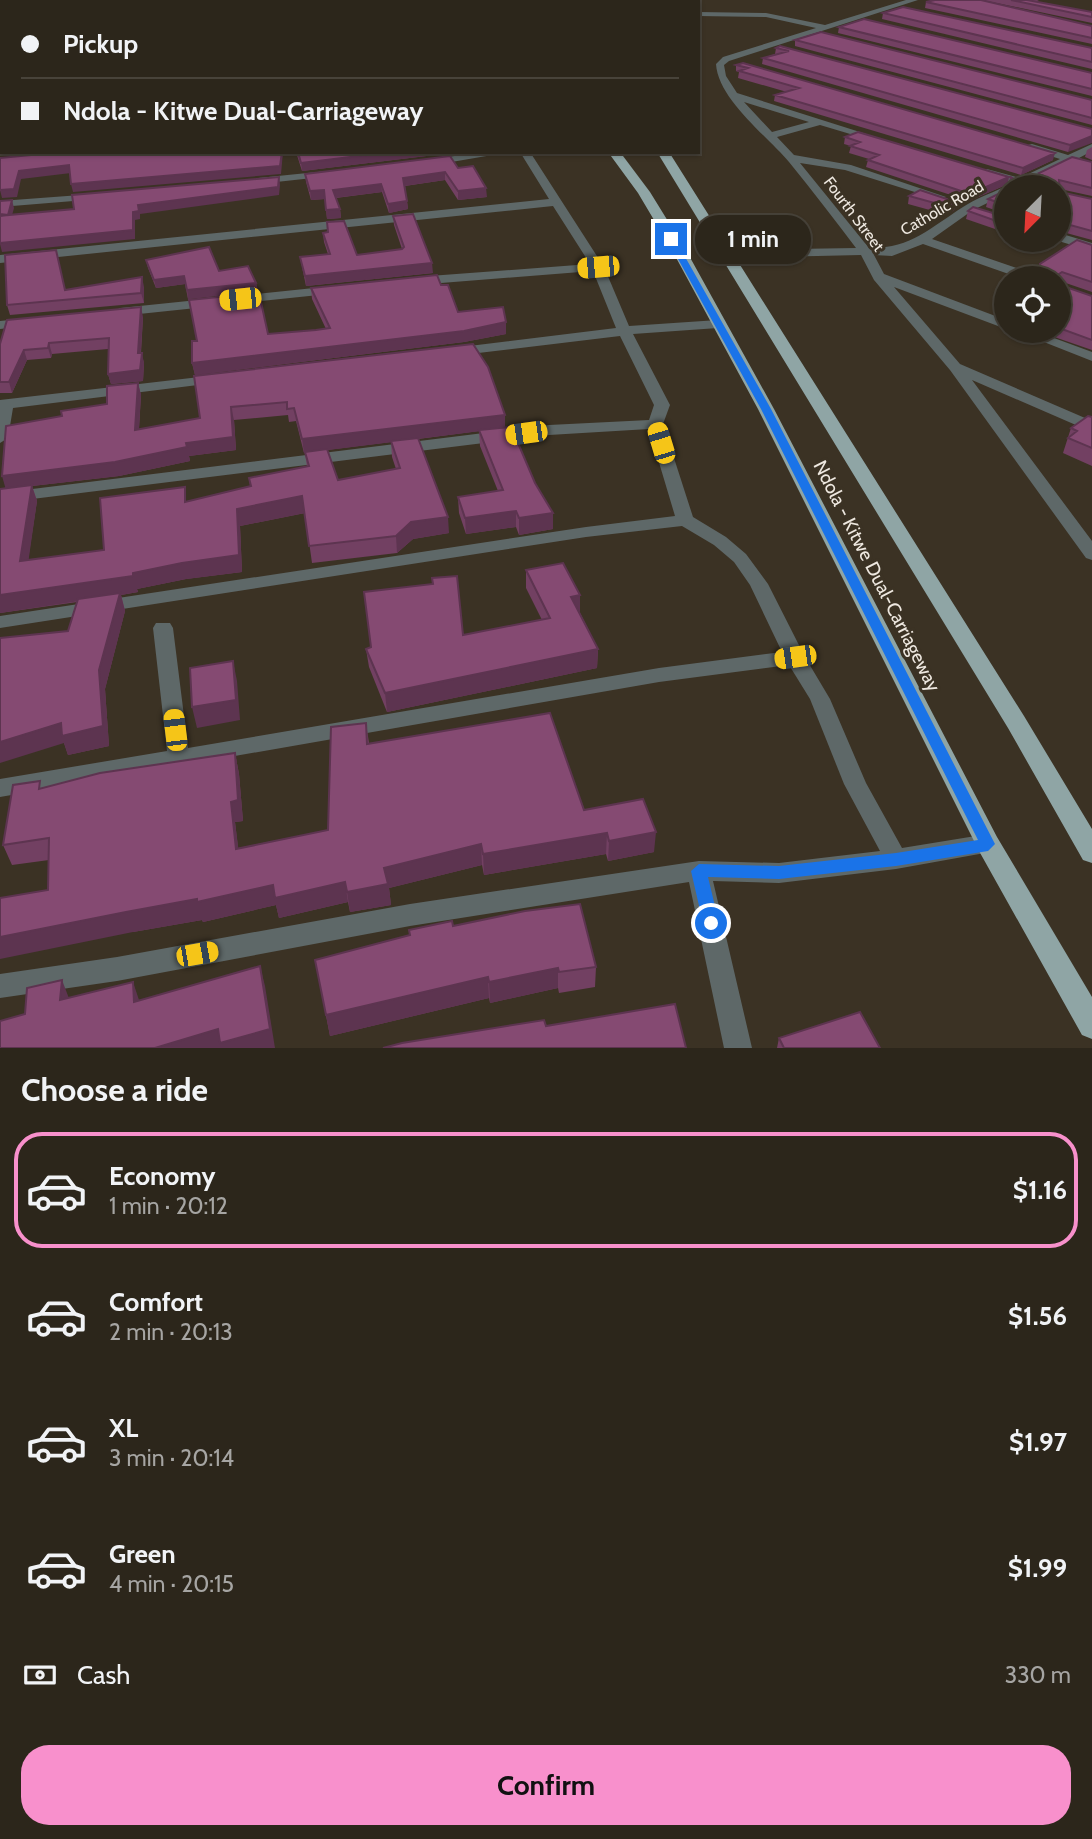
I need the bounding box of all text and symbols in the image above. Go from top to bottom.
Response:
text: Pickup [63,28,138,60]
text: Ndola - Kitwe Dual-Carriageway [63,95,423,127]
street label: Fourth Street [820,173,889,256]
north arrow [994,175,1071,252]
map controls [994,175,1071,343]
street label: Catholic Road [897,177,987,239]
callout: 1 min [696,215,811,264]
route end [655,223,687,255]
text: 1 min [727,225,779,253]
car [577,255,620,279]
button: locate [994,266,1071,343]
car [219,286,262,312]
car [504,420,549,446]
car [645,420,678,466]
street label: Ndola - Kitwe Dual-Carriageway [809,457,946,696]
car [773,644,818,670]
car [163,708,188,752]
route start [695,907,727,939]
car [175,940,220,968]
text: Choose a ride [21,1070,208,1109]
icon: car [25,1159,88,1222]
text: Economy [109,1160,215,1192]
text: $1.16 [1013,1174,1067,1206]
text: 1 min · 20:12 [109,1192,228,1220]
icon: car [25,1285,88,1348]
text: Comfort [109,1286,203,1318]
text: $1.56 [1008,1300,1067,1332]
text: 2 min · 20:13 [109,1318,233,1346]
icon: car [25,1411,88,1474]
text: XL [109,1412,138,1444]
text: $1.97 [1009,1426,1067,1458]
text: 3 min · 20:14 [109,1444,234,1472]
icon: car [25,1537,88,1600]
text: Green [109,1538,176,1570]
text: $1.99 [1008,1552,1067,1584]
text: 4 min · 20:15 [109,1570,234,1598]
icon: cash [21,1656,59,1694]
text: Cash [77,1659,130,1691]
text: 330 m [1005,1661,1071,1689]
button: Confirm [21,1745,1071,1825]

